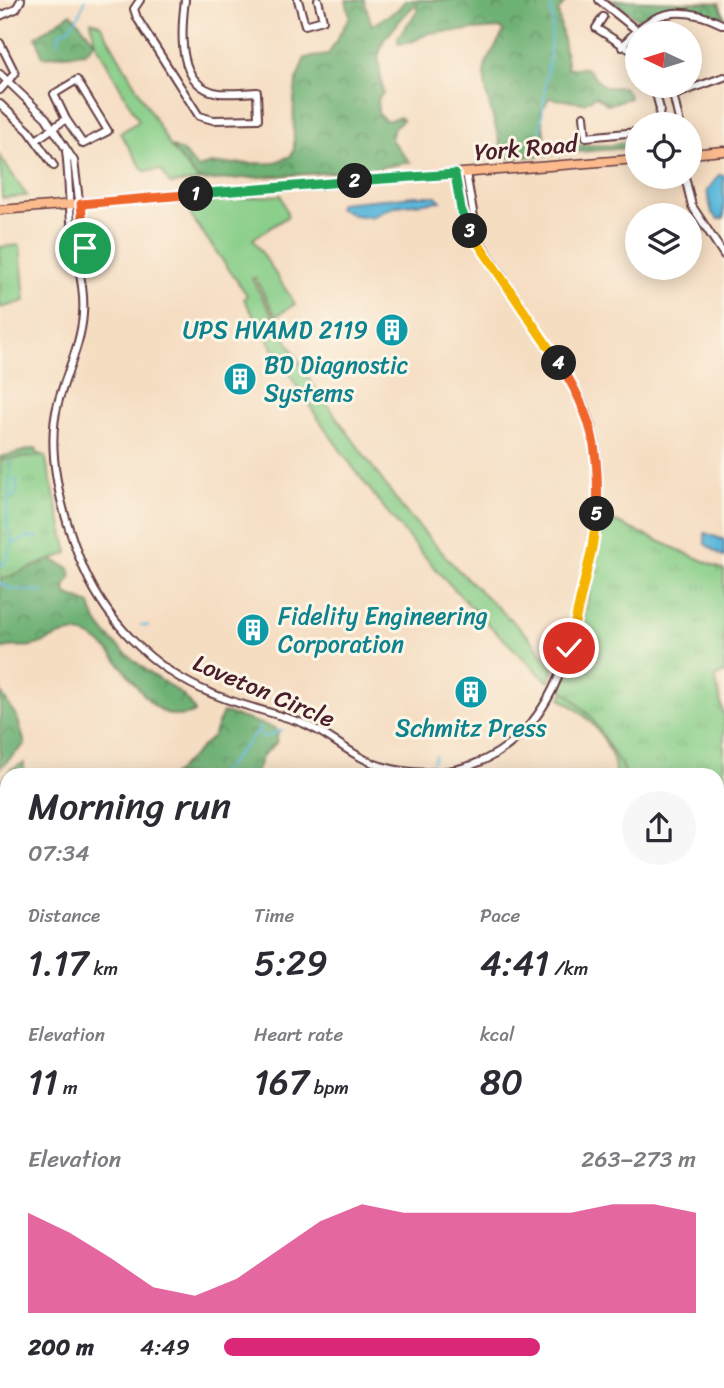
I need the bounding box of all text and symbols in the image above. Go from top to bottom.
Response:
north arrow [625,21,702,98]
map controls [625,21,702,280]
button: locate [625,112,702,189]
street label: York Road [473,122,581,173]
pin: 2 [338,164,372,198]
text: 2 [349,164,360,197]
pin: 1 [178,176,214,212]
text: 1 [191,177,200,210]
button: layers [625,203,702,280]
pin: 3 [452,214,488,248]
text: 3 [464,214,475,247]
pin [55,218,115,278]
icon: arrive [66,229,104,267]
place label: UPS HVAMD 2119 [183,309,368,351]
building icon: UPS HVAMD 2119 [373,311,411,349]
place label: BD Diagnostic Systems [264,344,409,414]
pin: 4 [542,346,576,380]
text: 4 [553,346,564,379]
building icon: BD Diagnostic Systems [221,360,259,398]
pin: 5 [580,496,614,532]
text: 5 [591,497,602,530]
place label: Fidelity Engineering Corporation [278,595,488,665]
building icon: Fidelity Engineering Corporation [234,611,272,649]
pin [539,618,599,678]
icon: check [550,629,588,667]
street label: Loveton Circle [186,642,342,740]
building icon: Schmitz Press [452,673,490,711]
place label: Schmitz Press [395,707,547,749]
text: Morning run [28,773,231,840]
button: share [622,791,696,865]
text: 07:34 [28,833,90,874]
text: Distance [28,899,100,932]
text: Time [254,899,294,932]
text: Pace [480,899,520,932]
text: 1.17 [28,932,89,994]
text: 5:29 [254,932,328,994]
text: 4:41 [480,932,549,994]
text: km [89,952,118,985]
text: /km [549,952,588,985]
text: Elevation [28,1018,105,1051]
text: Heart rate [254,1018,343,1051]
text: kcal [480,1018,515,1051]
text: 11 [28,1051,58,1113]
text: 167 [254,1051,309,1113]
text: 80 [480,1051,523,1113]
text: m [58,1071,78,1104]
text: bpm [309,1071,349,1104]
text: Elevation [28,1139,121,1180]
text: 263–273 m [581,1139,696,1180]
text: 200 m [28,1327,94,1368]
text: 4:49 [140,1327,190,1368]

